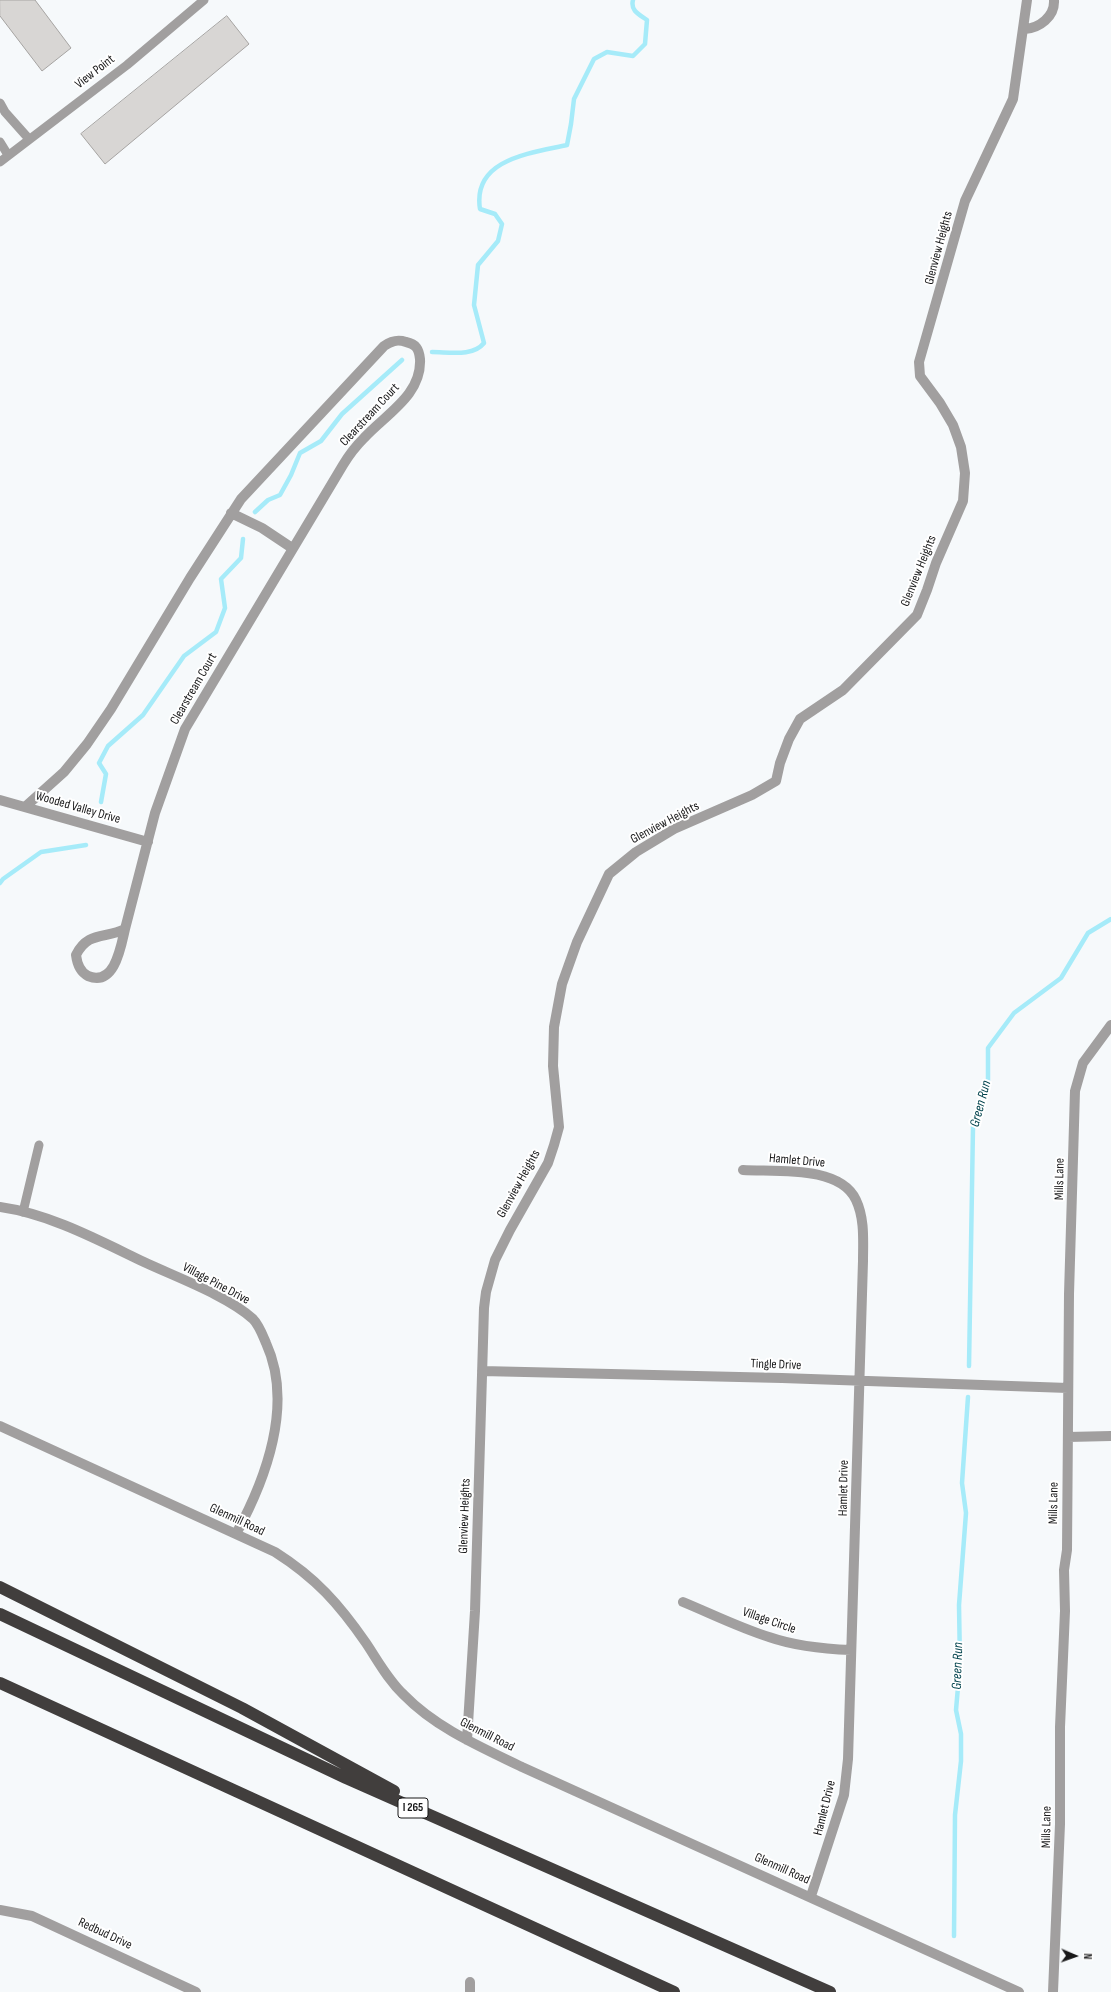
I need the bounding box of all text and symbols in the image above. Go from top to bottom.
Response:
street label: View Point [72,52,118,92]
street label: Glenview Heights [922,210,956,286]
street label: Clearstream Court [337,380,403,450]
street label: Glenview Heights [898,533,940,609]
street label: Clearstream Court [167,650,221,728]
street label: Wooded Valley Drive [34,788,122,828]
street label: Glenview Heights [628,798,702,848]
water label: Green Run [967,1079,995,1129]
street label: Glenview Heights [494,1147,544,1221]
street label: Hamlet Drive [768,1151,826,1171]
street label: Mills Lane [1052,1158,1068,1200]
street label: Village Pine Drive [180,1260,252,1308]
street label: Tingle Drive [750,1356,802,1374]
street label: Hamlet Drive [836,1460,852,1516]
street label: Glenview Heights [456,1478,474,1554]
street label: Mills Lane [1046,1482,1062,1524]
street label: Glenmill Road [207,1500,267,1540]
street label: Village Circle [740,1605,798,1637]
water label: Green Run [949,1642,967,1690]
street label: Glenmill Road [457,1715,517,1755]
street label: Hamlet Drive [811,1779,839,1837]
road number: I 265 [398,1798,428,1818]
street label: Mills Lane [1039,1806,1055,1848]
street label: Glenmill Road [752,1850,812,1888]
street label: Redbud Drive [76,1915,134,1953]
north arrow [1055,1936,1095,1976]
text: N [1081,1953,1094,1960]

